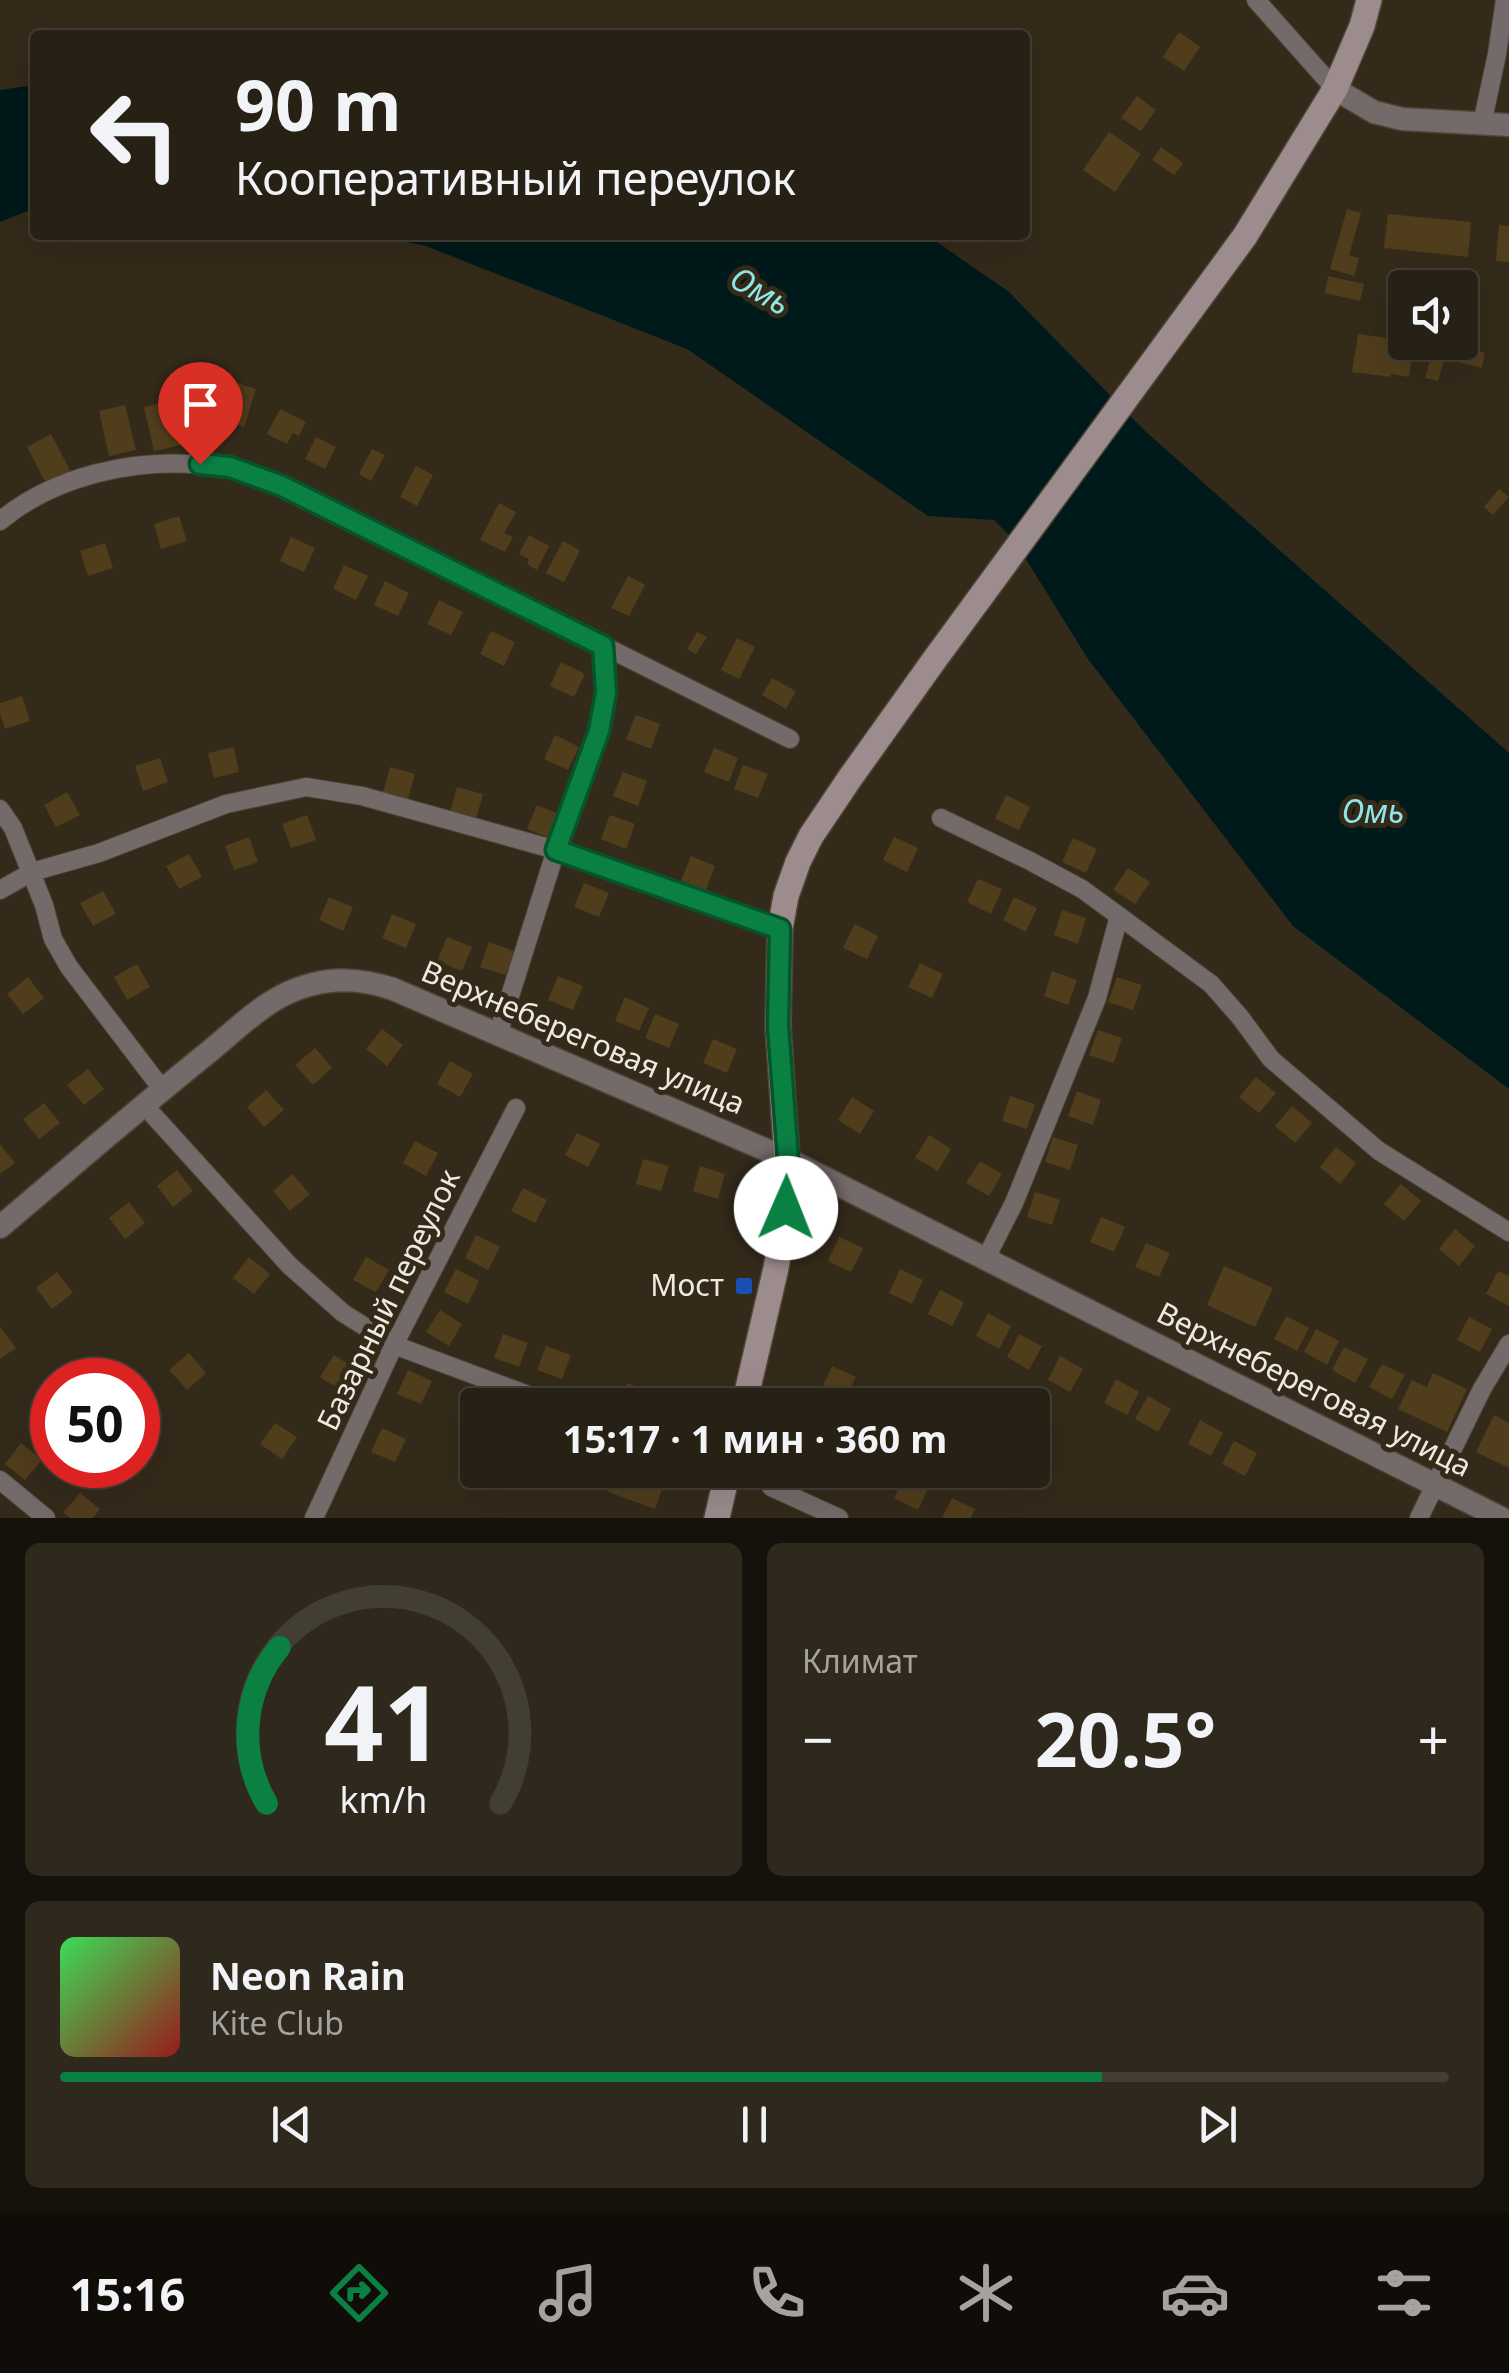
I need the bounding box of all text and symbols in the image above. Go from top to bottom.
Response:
text: 90 m [235,56,402,152]
icon: left [70,70,200,200]
text: Кооперативный переулок [235,147,796,208]
water label: Омь [723,255,799,324]
map controls [1388,270,1478,360]
button: sound [1388,270,1478,360]
pin [158,362,243,465]
icon: arrive [173,377,228,432]
water label: Омь [1342,789,1404,832]
street label: Верхнебереговая улица [416,950,752,1123]
position arrow [734,1156,838,1260]
street label: Базарный переулок [307,1162,469,1437]
place label: Мост [650,1264,724,1305]
marker: Мост [733,1275,755,1297]
street label: Верхнебереговая улица [1151,1291,1479,1486]
speed limit sign: 50 [30,1358,160,1488]
text: 15:17 · 1 мин · 360 m [563,1412,947,1464]
text: Климат [802,1639,918,1682]
text: 41 [324,1650,443,1791]
text: 20.5° [1035,1687,1216,1789]
text: − [802,1701,833,1776]
text: + [1418,1701,1449,1776]
text: km/h [340,1775,427,1823]
text: Neon Rain [210,1949,406,2001]
text: Kite Club [210,2001,344,2044]
icon: previous [264,2097,319,2152]
icon: pause [727,2097,782,2152]
icon: next [1190,2097,1245,2152]
icon: directions [324,2258,394,2328]
icon: music [533,2258,603,2328]
icon: phone [742,2258,812,2328]
icon: climate [951,2258,1021,2328]
icon: car [1160,2258,1230,2328]
icon: filters [1369,2258,1439,2328]
text: 15:16 [70,2263,185,2324]

